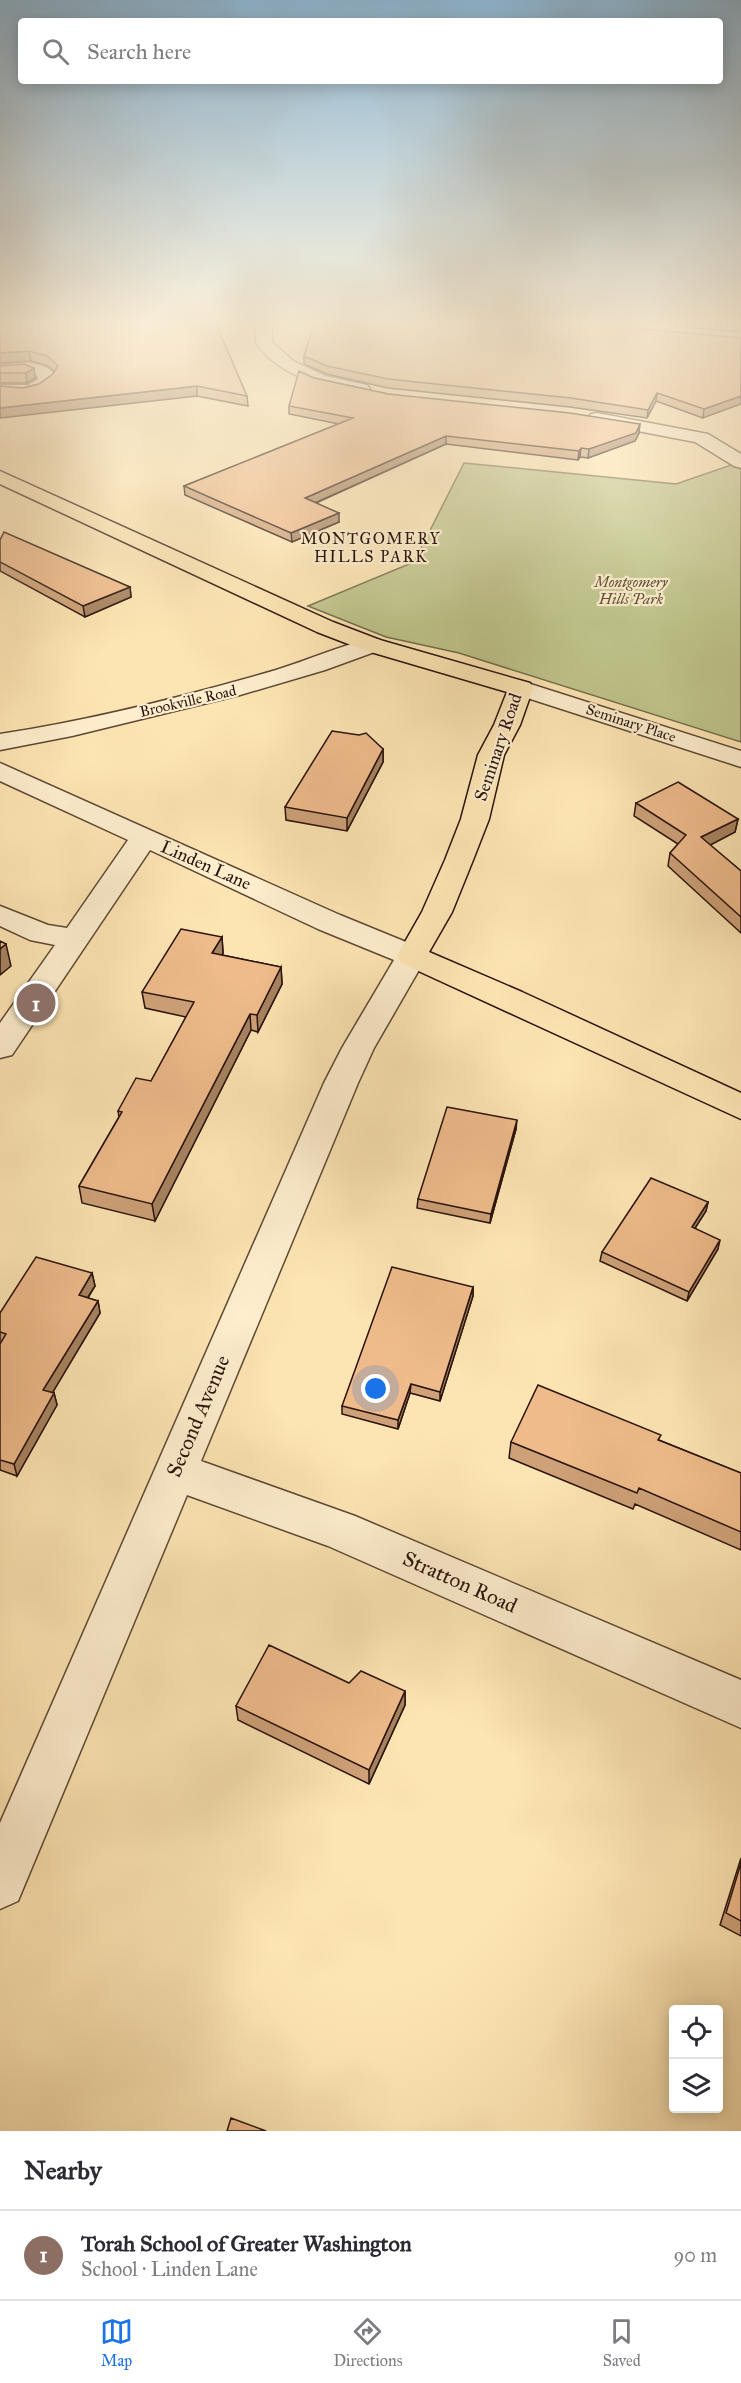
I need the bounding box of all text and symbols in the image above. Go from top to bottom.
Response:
search box [18,18,723,84]
icon: search [39,35,72,68]
text: Search here [87,38,191,65]
district label: MONTGOMERY HILLS PARK [301,529,441,566]
park label: Montgomery Hills Park [592,573,669,608]
street label: Brookville Road [138,681,238,721]
street label: Seminary Road [469,690,527,804]
street label: Seminary Place [584,700,678,746]
street label: Linden Lane [158,835,254,895]
pin: 1 [16,980,56,1026]
street label: Second Avenue [161,1351,235,1481]
your location [361,1374,390,1403]
street label: Stratton Road [399,1545,522,1619]
map controls [669,2005,723,2113]
button: locate [669,2005,723,2059]
button: layers [669,2059,723,2113]
text: Nearby [24,2154,102,2186]
text: Torah School of Greater Washington [81,2230,412,2257]
text: 1 [40,2243,47,2267]
text: 90 m [674,2243,717,2267]
text: School · Linden Lane [81,2257,258,2281]
tab: Map [100,2315,133,2370]
tab: Directions [333,2315,402,2370]
tab: Saved [603,2315,641,2370]

